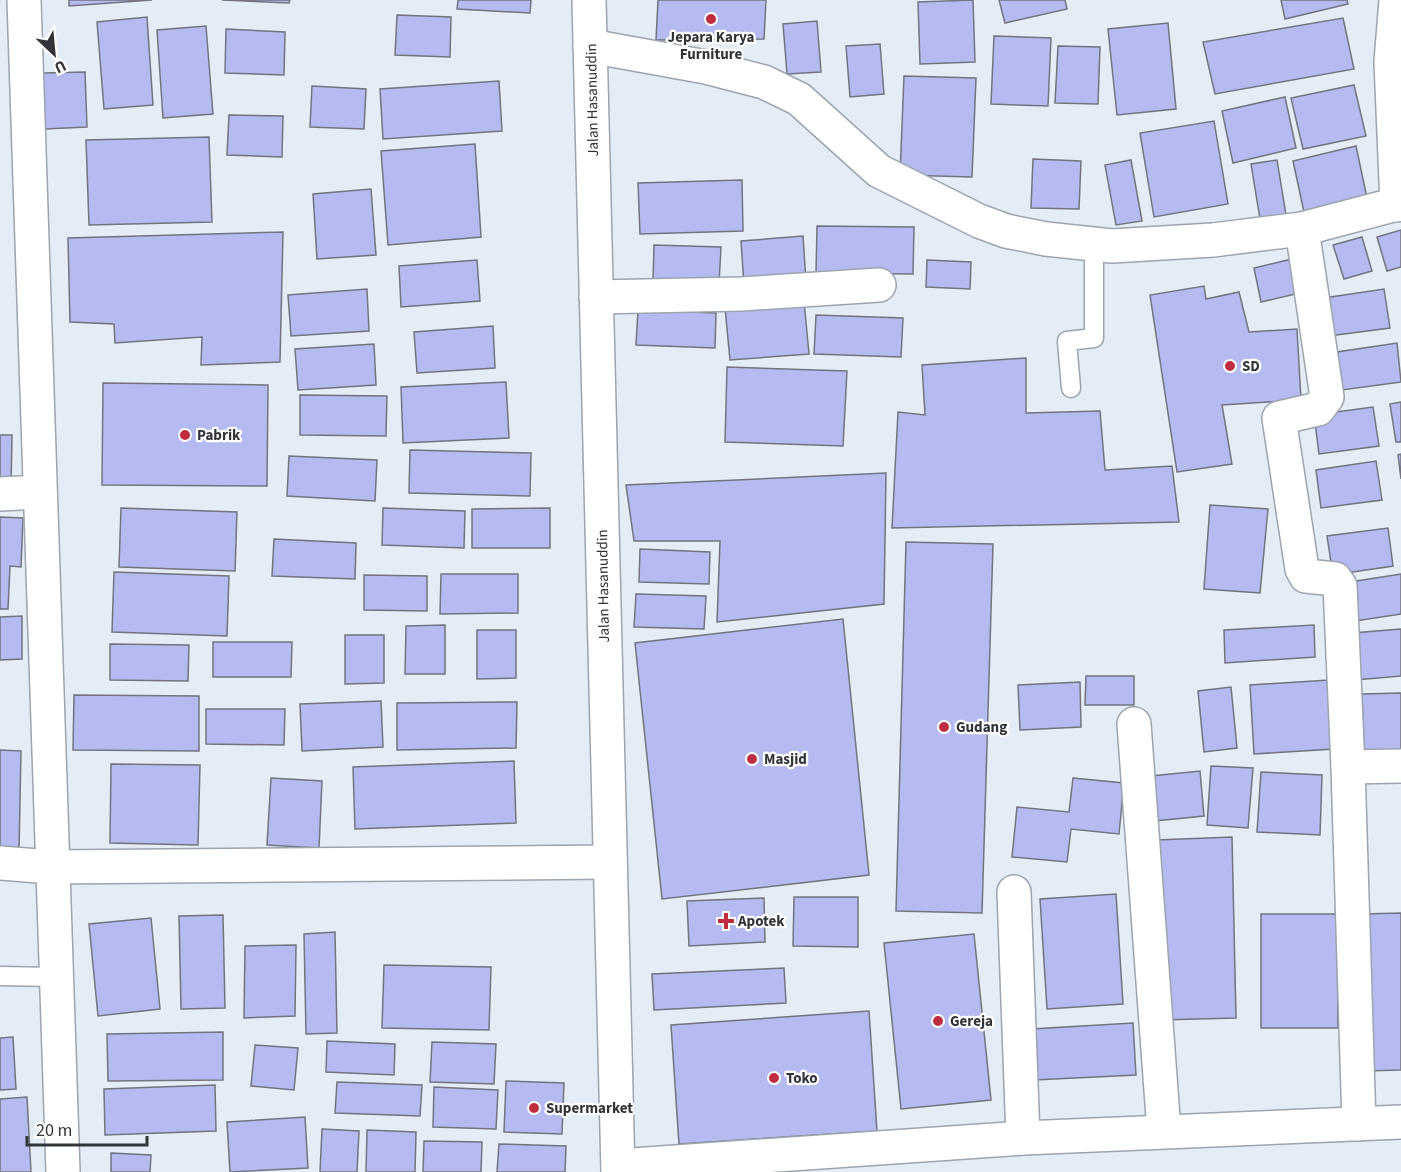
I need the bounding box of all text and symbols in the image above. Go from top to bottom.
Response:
marker: Jepara Karya Furniture [704,12,718,26]
north arrow [24,24,84,84]
place label: Jepara Karya Furniture [668,27,754,65]
street label: Jalan Hasanuddin [581,43,604,157]
text: U [51,54,70,79]
place label: SD [1242,356,1260,377]
marker: SD [1223,359,1237,373]
place label: Pabrik [197,425,241,446]
marker: Pabrik [178,428,192,442]
street label: Jalan Hasanuddin [592,529,615,643]
place label: Gudang [956,717,1007,738]
marker: Gudang [937,720,951,734]
place label: Masjid [764,749,807,770]
marker: Masjid [745,752,759,766]
place label: Apotek [737,911,785,932]
marker: Apotek [719,914,733,928]
place label: Gereja [950,1011,993,1032]
marker: Gereja [931,1014,945,1028]
place label: Toko [786,1068,818,1089]
marker: Toko [767,1071,781,1085]
place label: Supermarket [546,1098,633,1119]
marker: Supermarket [527,1101,541,1115]
scale bar [27,1109,147,1147]
text: 20 m [36,1118,72,1143]

